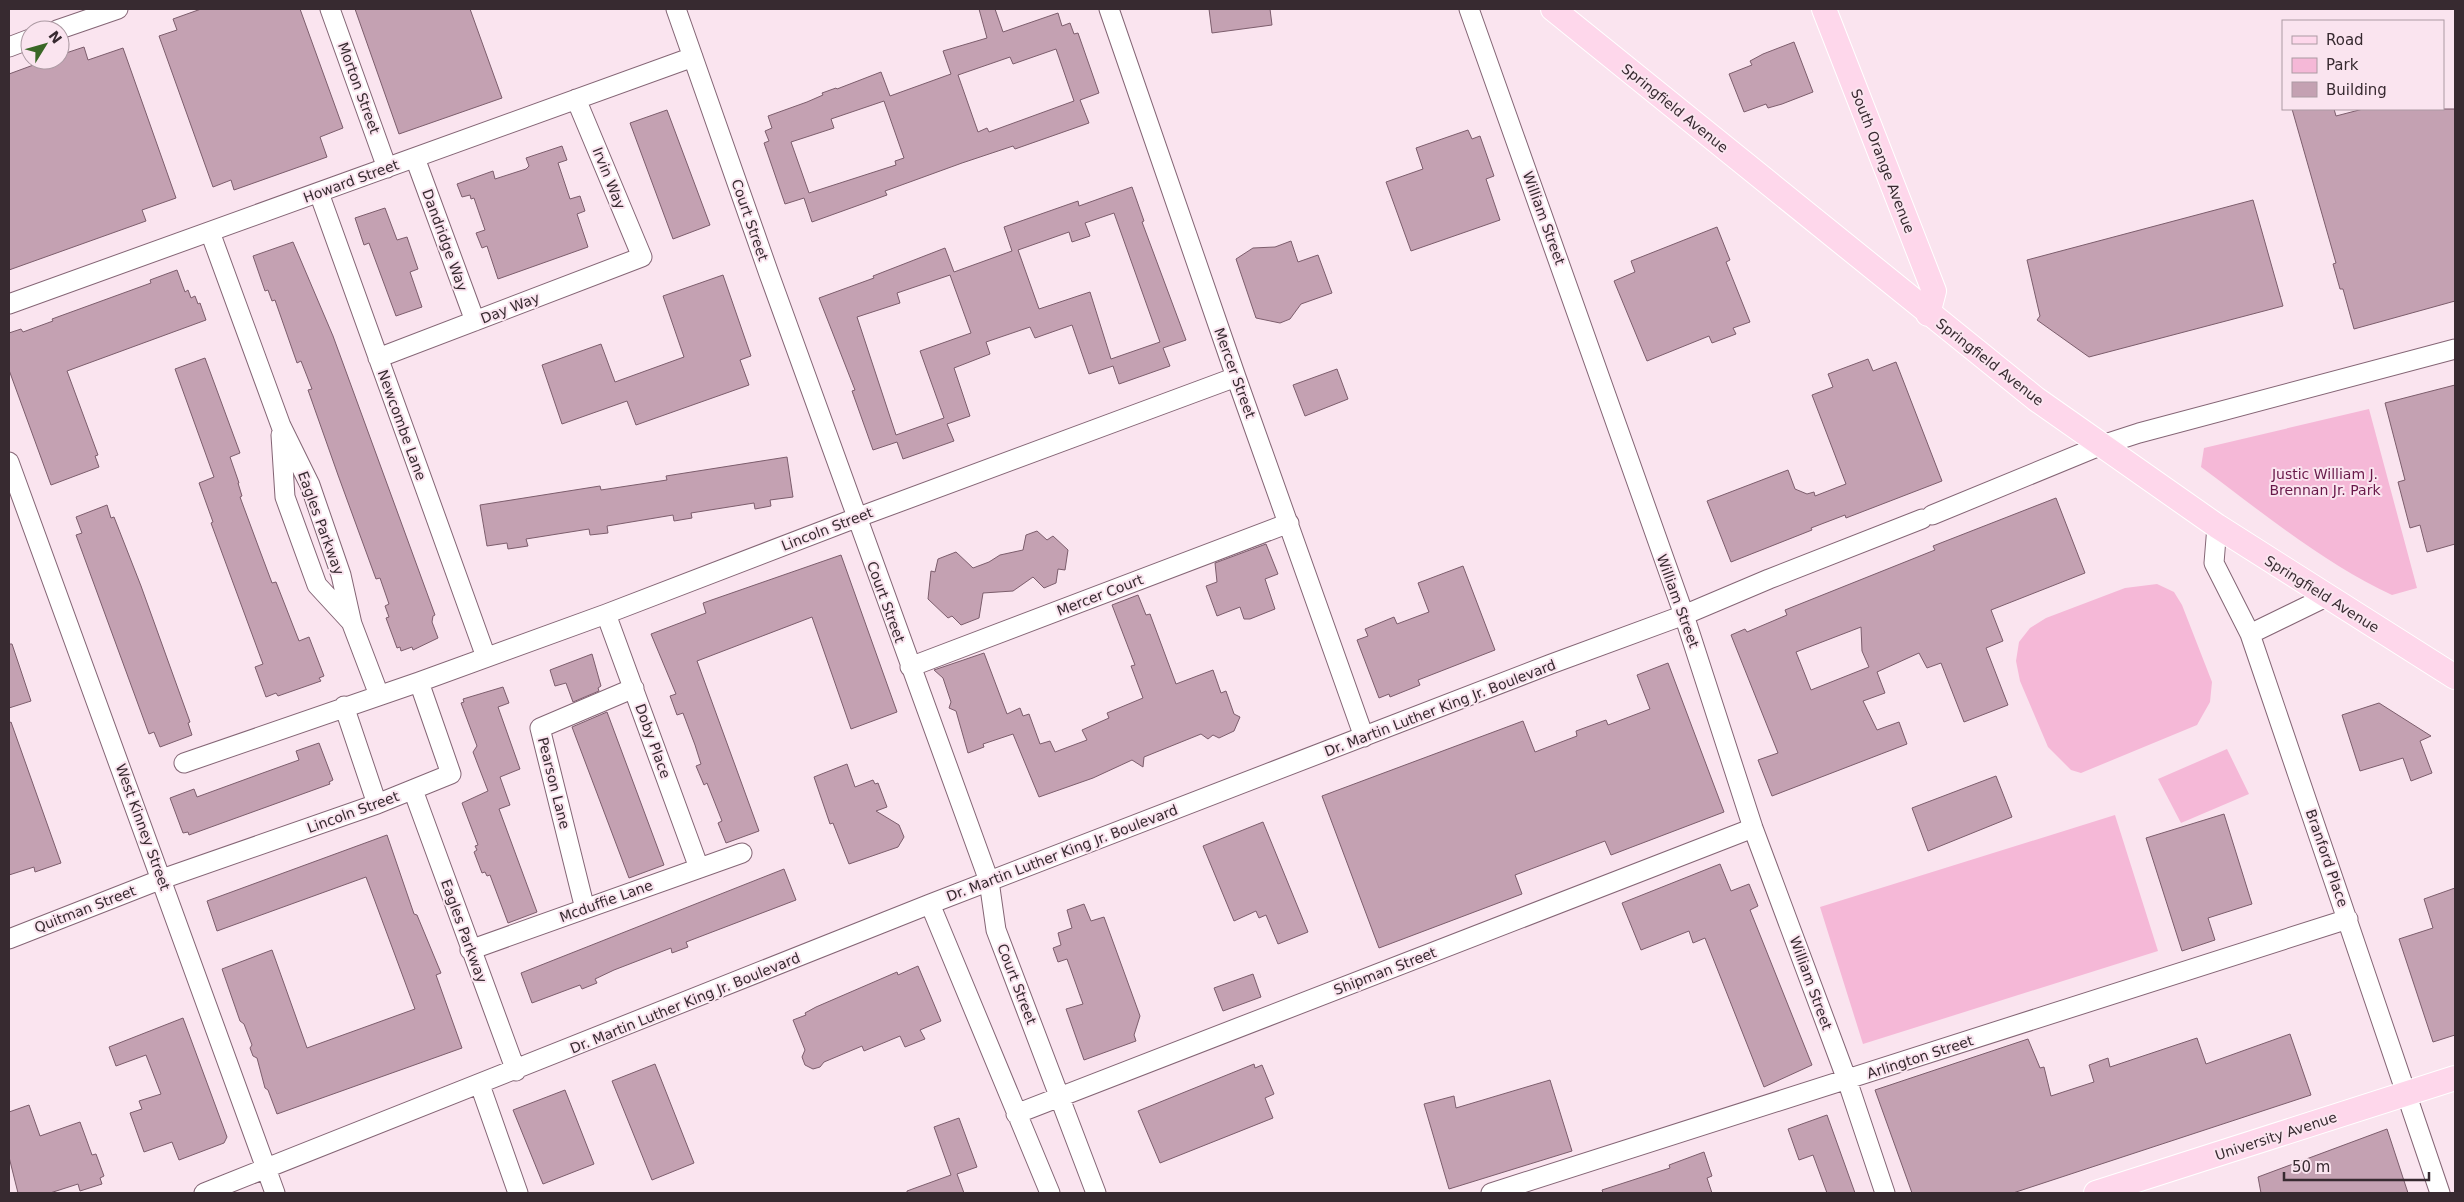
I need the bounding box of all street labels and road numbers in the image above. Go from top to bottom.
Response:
street label: Morton Street [335,40,383,136]
street label: Springfield Avenue [1619,60,1731,156]
street label: South Orange Avenue [1848,87,1918,235]
street label: Irvin Way [589,145,629,211]
street label: Howard Street [301,156,401,206]
street label: William Street [1520,169,1569,267]
street label: Court Street [729,177,772,263]
street label: Dandridge Way [419,187,471,293]
street label: Day Way [478,289,542,327]
street label: Springfield Avenue [1933,315,2047,409]
street label: Mercer Street [1211,326,1259,421]
street label: Newcombe Lane [375,368,429,482]
street label: Eagles Parkway [295,469,347,577]
street label: Lincoln Street [779,504,875,554]
street label: William Street [1654,552,1703,650]
street label: Springfield Avenue [2262,552,2382,636]
street label: Court Street [864,559,908,645]
street label: Mercer Court [1055,571,1146,619]
street label: Dr. Martin Luther King Jr. Boulevard [1322,656,1558,760]
street label: Doby Place [632,702,674,780]
street label: Pearson Lane [535,735,573,831]
street label: West Kinney Street [113,762,174,893]
street label: Lincoln Street [305,788,402,836]
street label: Dr. Martin Luther King Jr. Boulevard [944,801,1180,905]
street label: Branford Place [2303,807,2351,909]
street label: Eagles Parkway [438,877,490,985]
street label: Mcduffie Lane [557,877,655,925]
street label: Quitman Street [32,882,138,936]
street label: William Street [1787,934,1836,1032]
street label: Court Street [994,941,1040,1027]
street label: Shipman Street [1331,944,1439,998]
street label: Dr. Martin Luther King Jr. Boulevard [568,949,802,1057]
street label: Arlington Street [1865,1032,1976,1082]
street label: University Avenue [2213,1109,2339,1163]

